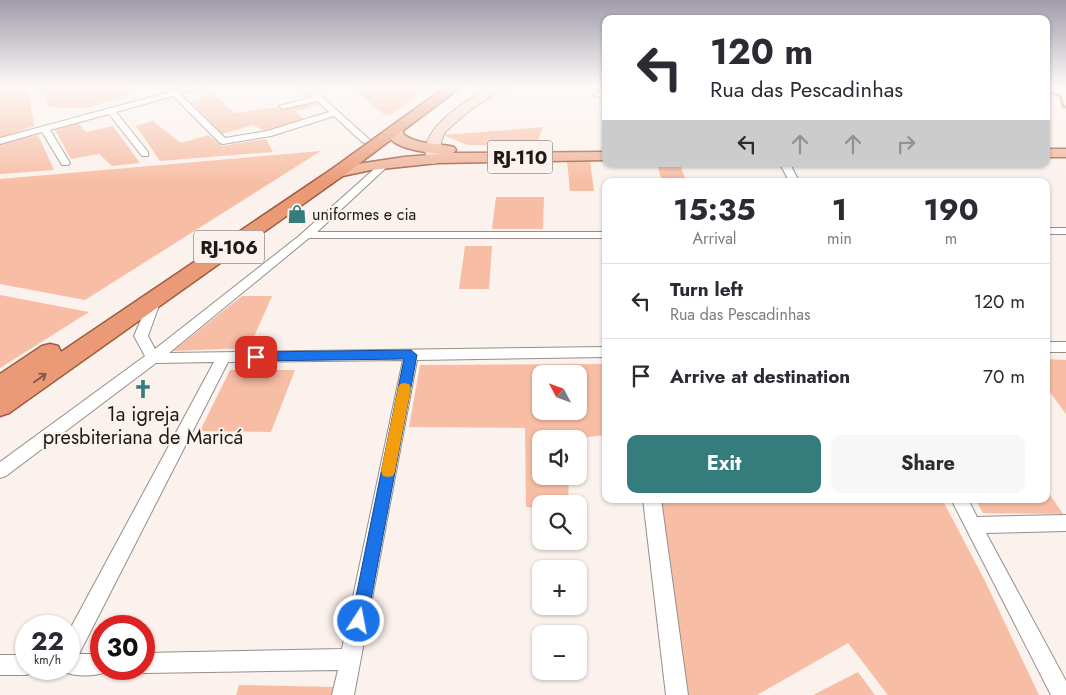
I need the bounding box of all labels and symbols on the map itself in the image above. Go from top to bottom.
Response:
road number: RJ-110 [488,140,552,173]
shop icon: uniformes e cia [286,203,308,225]
place label: uniformes e cia [312,203,416,226]
road number: RJ-106 [194,230,264,264]
pin [235,336,277,378]
north arrow [532,365,588,420]
one-way arrow [33,373,47,383]
church icon: 1a igreja presbiteriana de Maricá [132,378,154,400]
place label: 1a igreja presbiteriana de Maricá [43,400,243,452]
position arrow [332,594,384,646]
speed limit sign: 30 [90,615,155,680]

